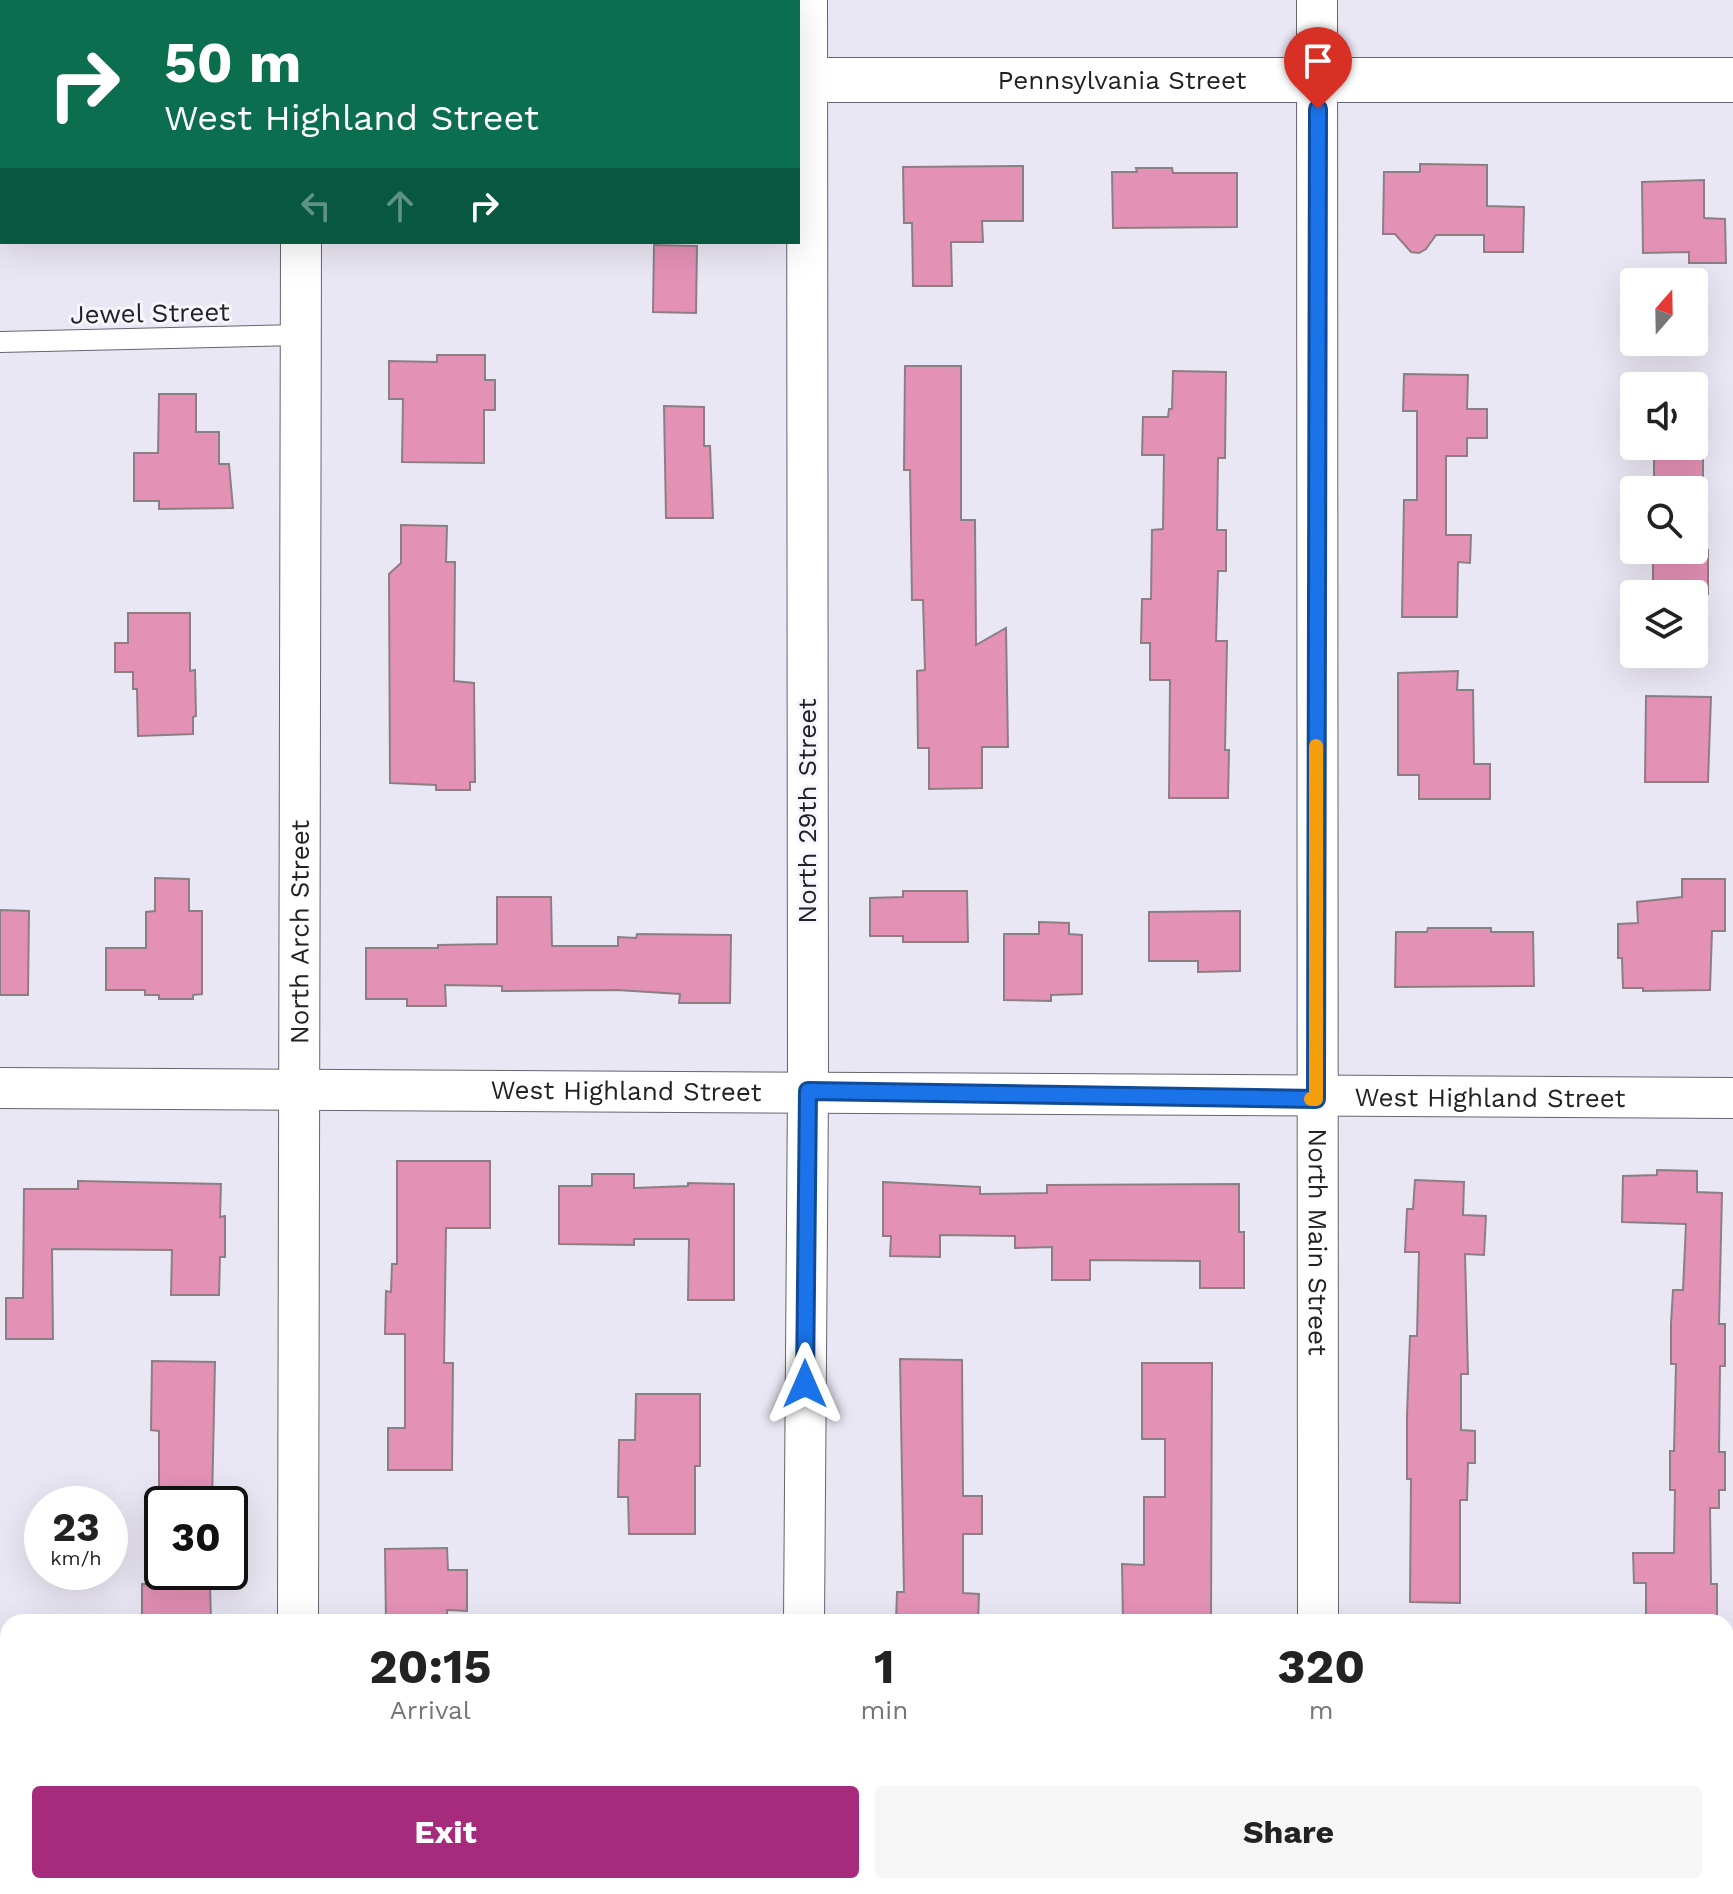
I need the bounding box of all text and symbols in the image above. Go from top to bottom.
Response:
pin [1284,27,1352,109]
text: 50 m [164,30,301,96]
icon: right [32,32,136,136]
icon: arrive [1296,39,1340,83]
street label: Pennsylvania Street [998,65,1247,95]
text: West Highland Street [164,97,539,139]
icon: left [294,184,338,228]
icon: ahead [378,184,422,228]
icon: right [462,184,506,228]
north arrow [1620,268,1708,356]
map controls [1620,268,1708,668]
street label: Jewel Street [70,297,230,329]
button: sound [1620,372,1708,460]
button: search [1620,476,1708,564]
button: layers [1620,580,1708,668]
street label: North 29th Street [792,698,822,924]
street label: North Arch Street [284,820,315,1044]
street label: West Highland Street [490,1075,762,1107]
street label: West Highland Street [1354,1082,1626,1113]
street label: North Main Street [1303,1128,1333,1356]
position arrow [763,1342,847,1426]
speed limit sign: 30 [144,1486,248,1590]
text: 23 [52,1504,100,1551]
text: km/h [50,1546,102,1570]
text: 20:15 [369,1638,492,1695]
text: 1 [874,1638,895,1695]
text: 320 [1277,1638,1365,1695]
text: Arrival [390,1695,471,1725]
text: min [860,1695,908,1725]
text: m [1309,1695,1334,1725]
button: Exit [32,1786,859,1878]
button: Share [875,1786,1702,1878]

